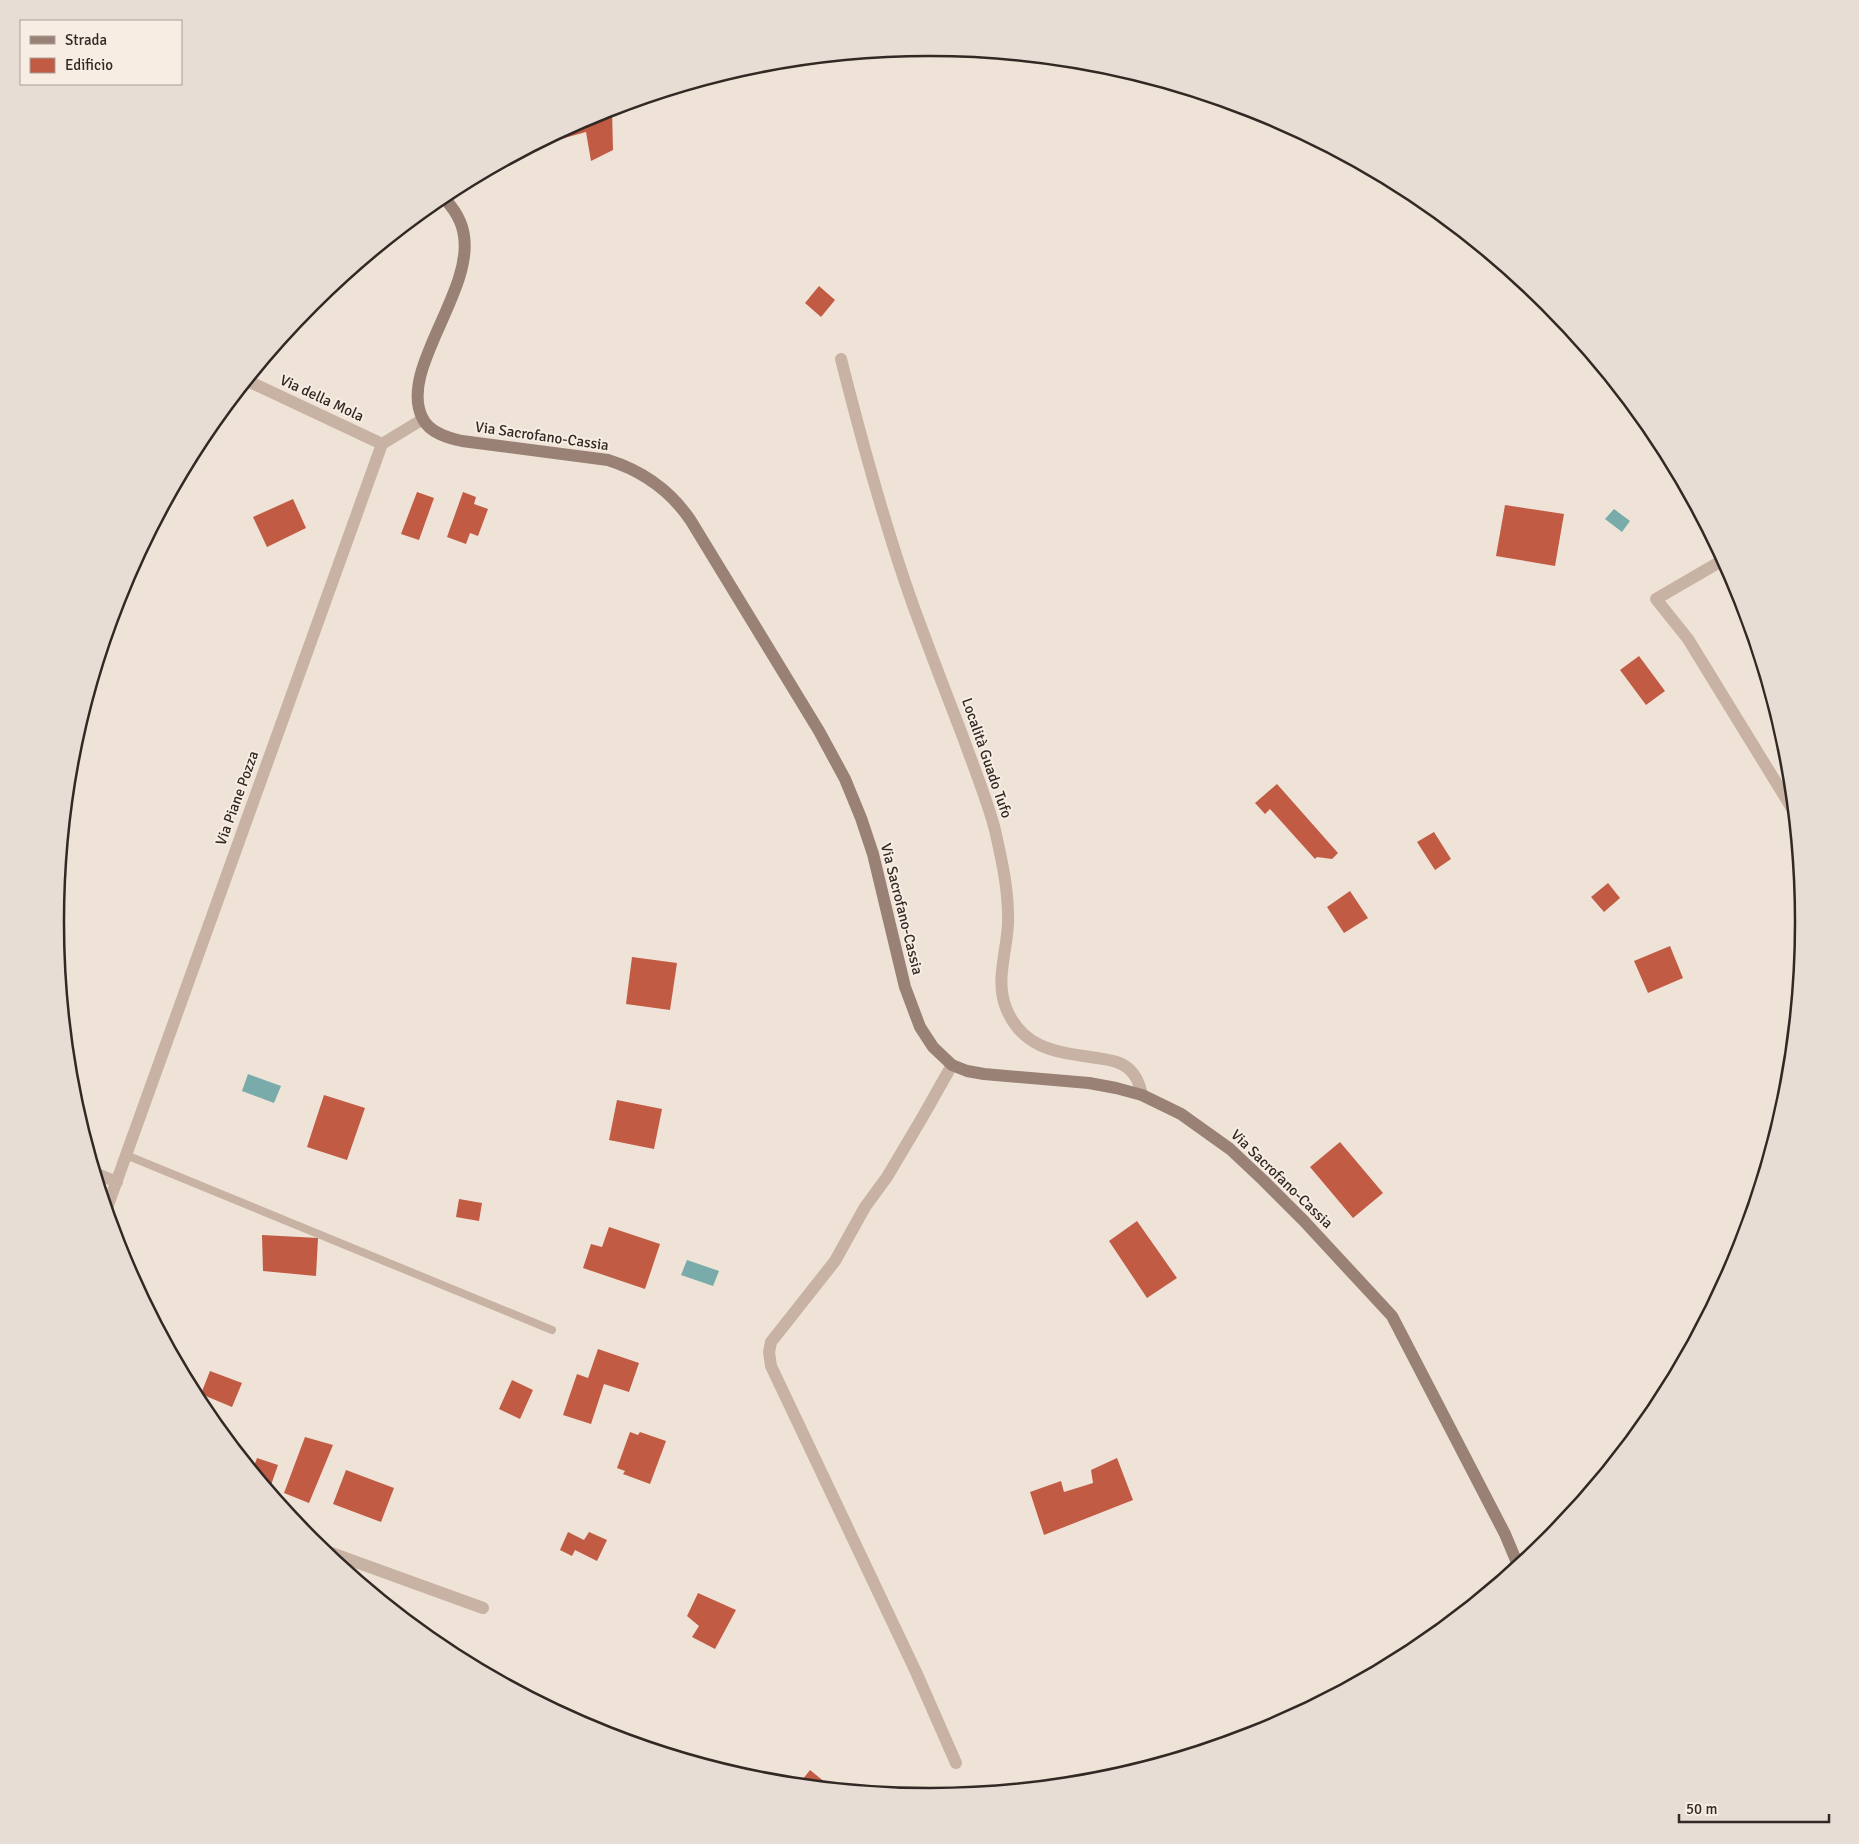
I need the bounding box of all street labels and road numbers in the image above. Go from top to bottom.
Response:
street label: Via della Mola [277,371,367,425]
street label: Via Sacrofano-Cassia [474,418,610,454]
street label: Località Guado Tufo [958,696,1016,821]
street label: Via Piane Pozza [212,748,262,848]
street label: Via Sacrofano-Cassia [877,841,927,977]
street label: Via Sacrofano-Cassia [1227,1126,1337,1232]

